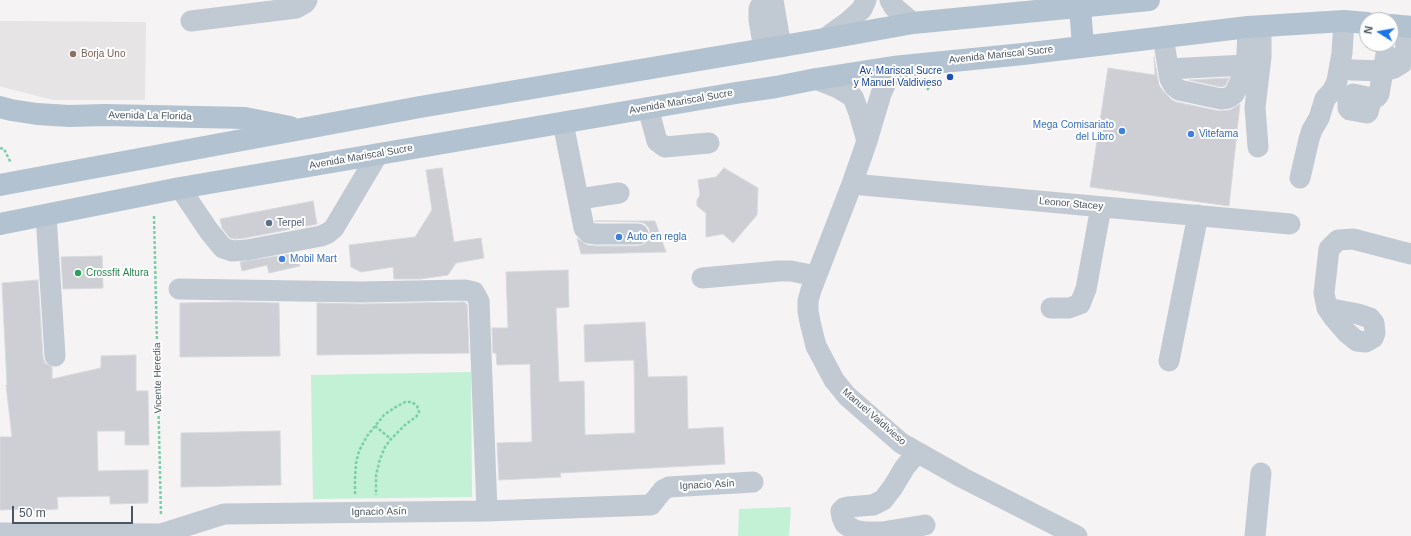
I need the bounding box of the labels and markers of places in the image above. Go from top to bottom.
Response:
place label: Borja Uno [81,48,125,60]
marker: Borja Uno [68,49,78,59]
place label: Av. Mariscal Sucre y Manuel Valdivieso [854,65,942,88]
marker: Av. Mariscal Sucre y Manuel Valdivieso [945,72,955,82]
place label: Mega Comisariato del Libro [1033,119,1114,142]
marker: Mega Comisariato del Libro [1117,126,1127,136]
place label: Vitefama [1199,128,1238,140]
marker: Vitefama [1186,129,1196,139]
place label: Terpel [277,217,304,229]
marker: Terpel [264,218,274,228]
place label: Auto en regla [627,231,686,243]
marker: Auto en regla [614,232,624,242]
place label: Mobil Mart [290,253,337,265]
marker: Mobil Mart [277,254,287,264]
place label: Crossfit Altura [86,267,149,279]
marker: Crossfit Altura [73,268,83,278]

